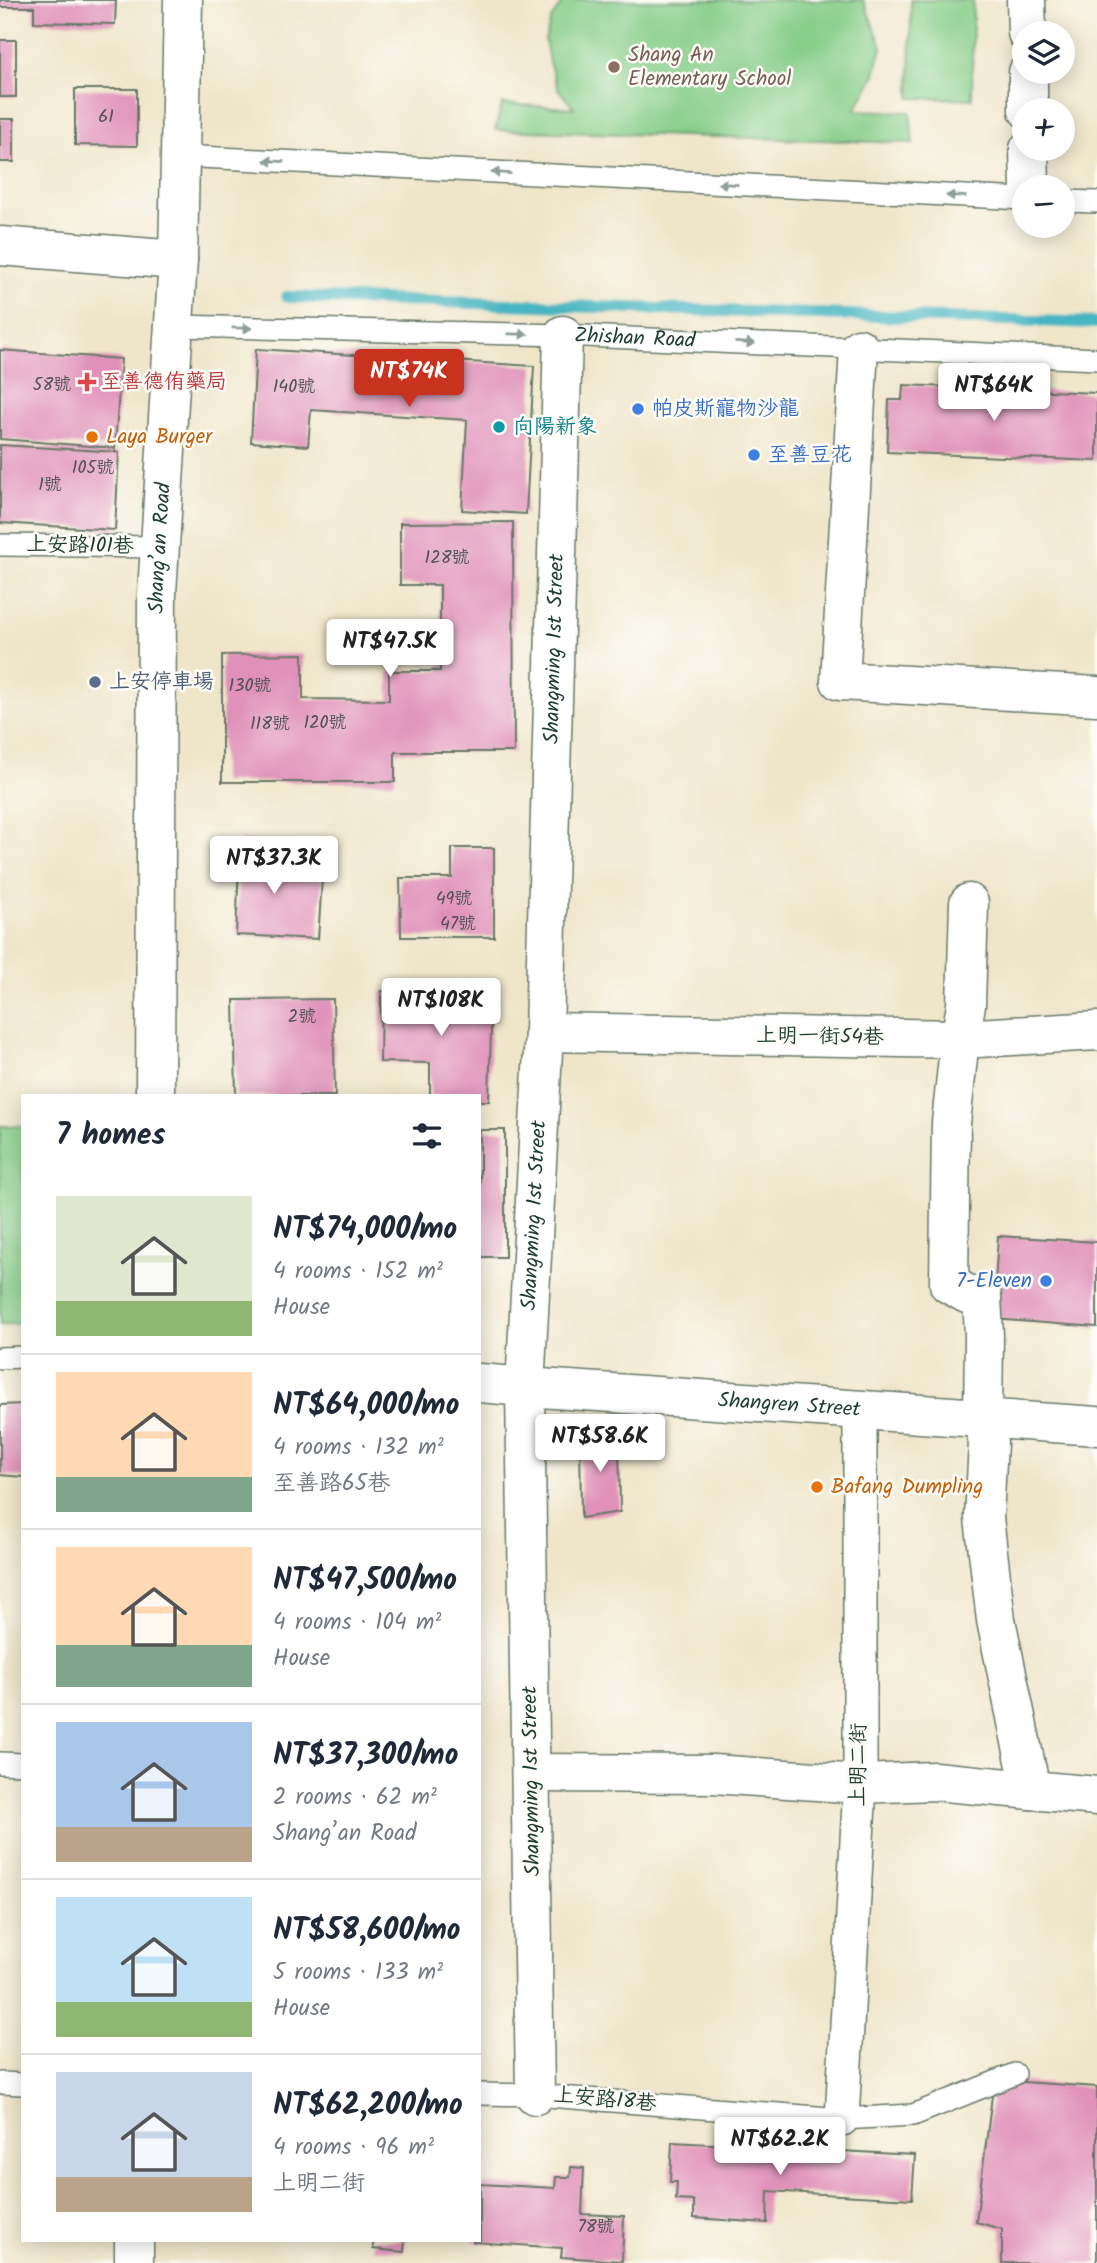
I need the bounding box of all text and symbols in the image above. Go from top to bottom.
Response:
map controls [1012,21,1075,238]
button: layers [1012,21,1075,84]
place label: Shang An Elementary School [628,39,791,96]
marker: Shang An Elementary School [606,59,622,75]
button: + [1012,98,1075,161]
house number: 61 [98,103,114,132]
one-way arrow [263,156,285,167]
one-way arrow [490,167,512,178]
button: − [1012,175,1075,238]
one-way arrow [717,179,739,190]
one-way arrow [944,190,966,201]
street label: Zhishan Road [574,319,697,357]
one-way arrow [231,322,253,333]
one-way arrow [507,328,529,339]
one-way arrow [735,337,757,348]
pin: NT$74K [352,350,466,409]
text: NT$74K [370,354,448,390]
pin: NT$64K [937,364,1051,423]
place label: 至善德侑藥局 [101,366,227,399]
text: NT$64K [954,368,1034,404]
house number: 58號 [33,371,71,400]
house number: 140號 [273,373,315,402]
marker: 至善德侑藥局 [79,374,95,390]
place label: 帕皮斯寵物沙龍 [652,393,799,426]
marker: 帕皮斯寵物沙龍 [630,401,646,417]
place label: 向陽新象 [513,411,597,444]
marker: 向陽新象 [491,419,507,435]
place label: Laya Burger [106,421,213,454]
marker: Laya Burger [84,429,100,445]
place label: 至善豆花 [768,439,852,472]
marker: 至善豆花 [746,447,762,463]
house number: 105號 [72,454,114,483]
house number: 1號 [38,471,62,500]
street label: Shang’an Road [140,481,180,614]
street label: 上安路101巷 [26,529,134,563]
house number: 128號 [425,544,469,573]
street label: Shangming 1st Street [535,552,574,744]
pin: NT$47.5K [318,620,462,679]
text: NT$47.5K [343,624,437,660]
place label: 上安停車場 [109,666,214,699]
house number: 130號 [229,672,271,701]
marker: 上安停車場 [87,674,103,690]
house number: 120號 [303,709,347,738]
house number: 118號 [250,710,290,739]
pin: NT$37.3K [202,836,346,896]
text: NT$37.3K [226,841,322,877]
house number: 49號 [436,885,472,914]
house number: 47號 [440,910,476,939]
pin: NT$108K [376,978,506,1038]
text: NT$108K [398,983,484,1019]
house number: 2號 [288,1003,316,1032]
street label: 上明一街54巷 [756,1019,884,1055]
text: 7 homes [56,1112,166,1160]
icon: filters [408,1117,446,1155]
street label: Shangming 1st Street [513,1119,556,1311]
text: NT$74,000/mo [273,1206,457,1254]
icon: home [112,1224,196,1308]
text: 4 rooms · 152 m² [273,1254,443,1290]
place label: 7-Eleven [956,1265,1032,1298]
marker: 7-Eleven [1038,1273,1054,1289]
text: House [273,1290,330,1326]
text: NT$64,000/mo [273,1382,459,1430]
street label: Shangren Street [717,1384,862,1426]
icon: home [112,1400,196,1484]
pin: NT$58.6K [528,1414,672,1474]
text: NT$58.6K [551,1419,649,1455]
text: 4 rooms · 132 m² [273,1430,444,1466]
text: 至善路65巷 [273,1466,390,1502]
place label: Bafang Dumpling [831,1471,983,1504]
marker: Bafang Dumpling [809,1479,825,1495]
text: NT$47,500/mo [273,1557,457,1605]
icon: home [112,1575,196,1659]
text: 4 rooms · 104 m² [273,1605,441,1641]
text: House [273,1641,330,1677]
street label: Shangming 1st Street [514,1685,550,1876]
street label: 上明二街 [842,1723,876,1807]
text: NT$37,300/mo [273,1732,458,1780]
icon: home [112,1750,196,1834]
text: 2 rooms · 62 m² [273,1780,437,1816]
text: Shang’an Road [273,1816,416,1852]
text: NT$58,600/mo [273,1907,461,1955]
icon: home [112,1925,196,2009]
text: 5 rooms · 133 m² [273,1955,443,1991]
text: House [273,1991,330,2027]
street label: 上安路18巷 [552,2079,658,2121]
text: NT$62,200/mo [273,2082,463,2130]
icon: home [112,2100,196,2184]
pin: NT$62.2K [708,2118,852,2177]
text: NT$62.2K [730,2122,830,2158]
text: 4 rooms · 96 m² [273,2130,434,2166]
text: 上明二街 [273,2166,365,2202]
house number: 78號 [577,2213,615,2242]

